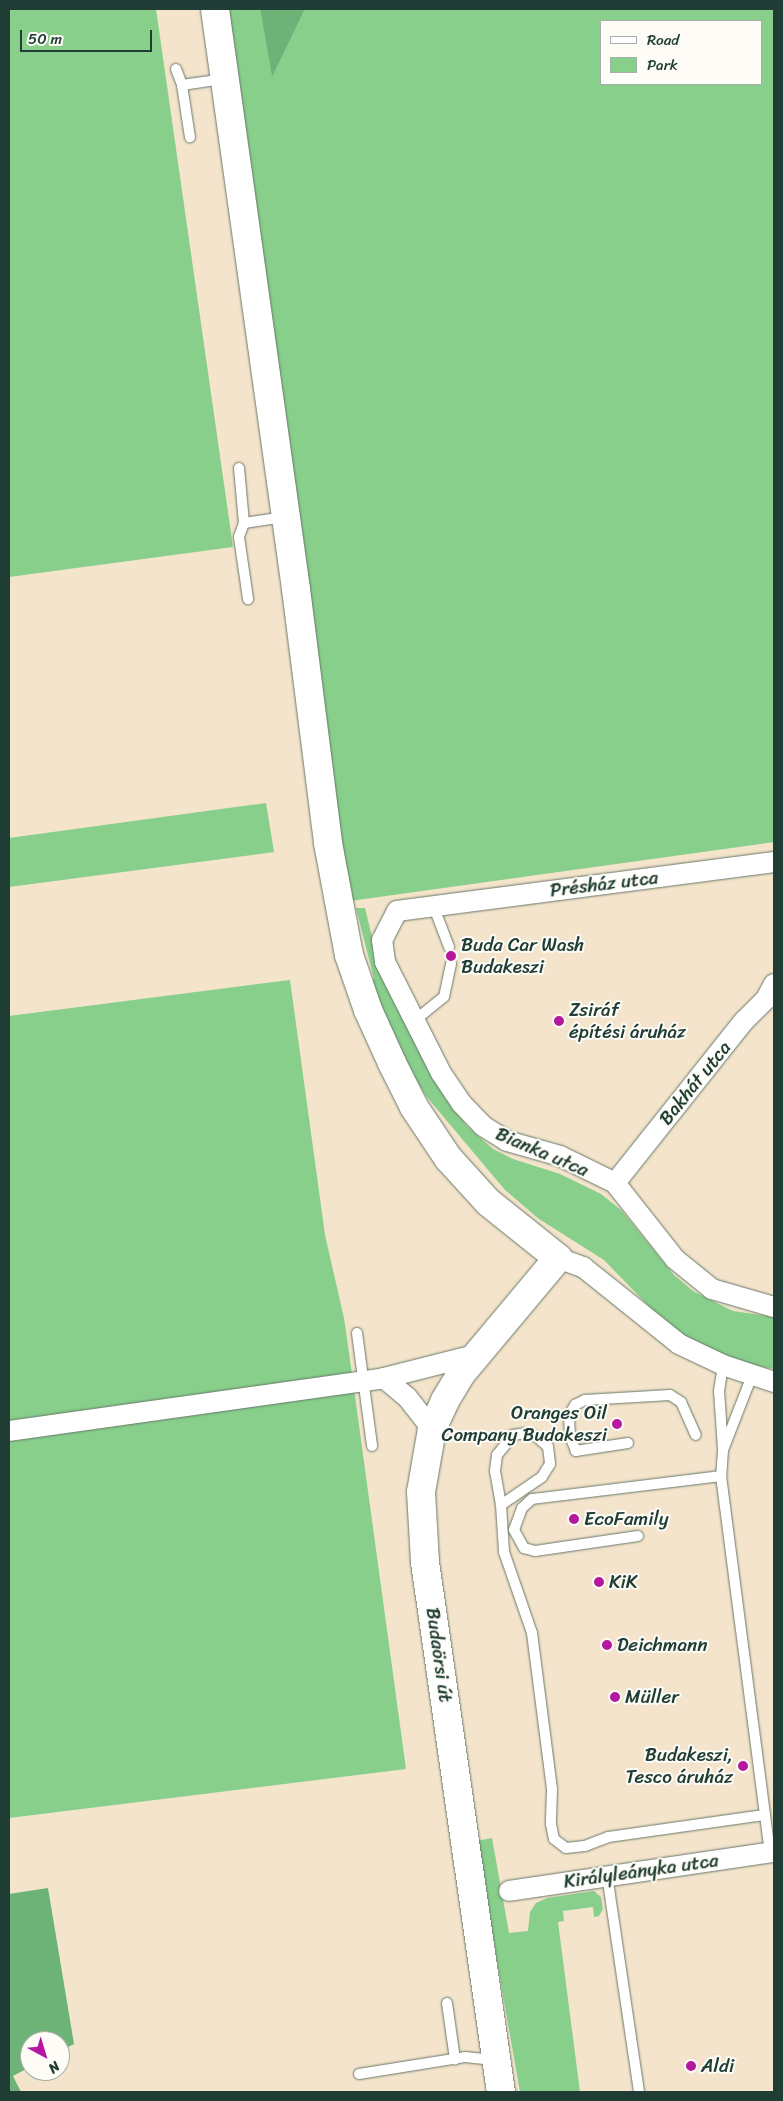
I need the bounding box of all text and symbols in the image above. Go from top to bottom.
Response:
scale bar [22,20,155,52]
legend [600,20,763,85]
text: 50 m [28,26,62,52]
text: Road [647,27,679,53]
text: Park [647,52,678,78]
street label: Présház utca [549,866,659,902]
place label: Buda Car Wash Budakeszi [461,934,585,978]
marker: Buda Car Wash Budakeszi [445,950,457,962]
place label: Zsiráf építési áruház [569,999,686,1043]
marker: Zsiráf építési áruház [553,1015,565,1027]
street label: Bakhát utca [654,1036,736,1130]
street label: Bianka utca [492,1122,592,1182]
place label: Oranges Oil Company Budakeszi [443,1402,607,1446]
marker: Oranges Oil Company Budakeszi [611,1418,623,1430]
place label: EcoFamily [584,1508,669,1530]
marker: EcoFamily [568,1513,580,1525]
place label: KiK [609,1571,637,1593]
marker: KiK [593,1576,605,1588]
street label: Budaörsi út [421,1606,457,1704]
place label: Deichmann [617,1634,707,1656]
marker: Deichmann [601,1639,613,1651]
place label: Müller [625,1686,679,1708]
marker: Müller [609,1691,621,1703]
place label: Budakeszi, Tesco áruház [626,1744,733,1788]
marker: Budakeszi, Tesco áruház [737,1760,749,1772]
street label: Királyleányka utca [562,1849,720,1893]
north arrow [20,2031,70,2081]
text: N [42,2054,66,2080]
place label: Aldi [701,2055,734,2077]
marker: Aldi [685,2060,697,2072]

